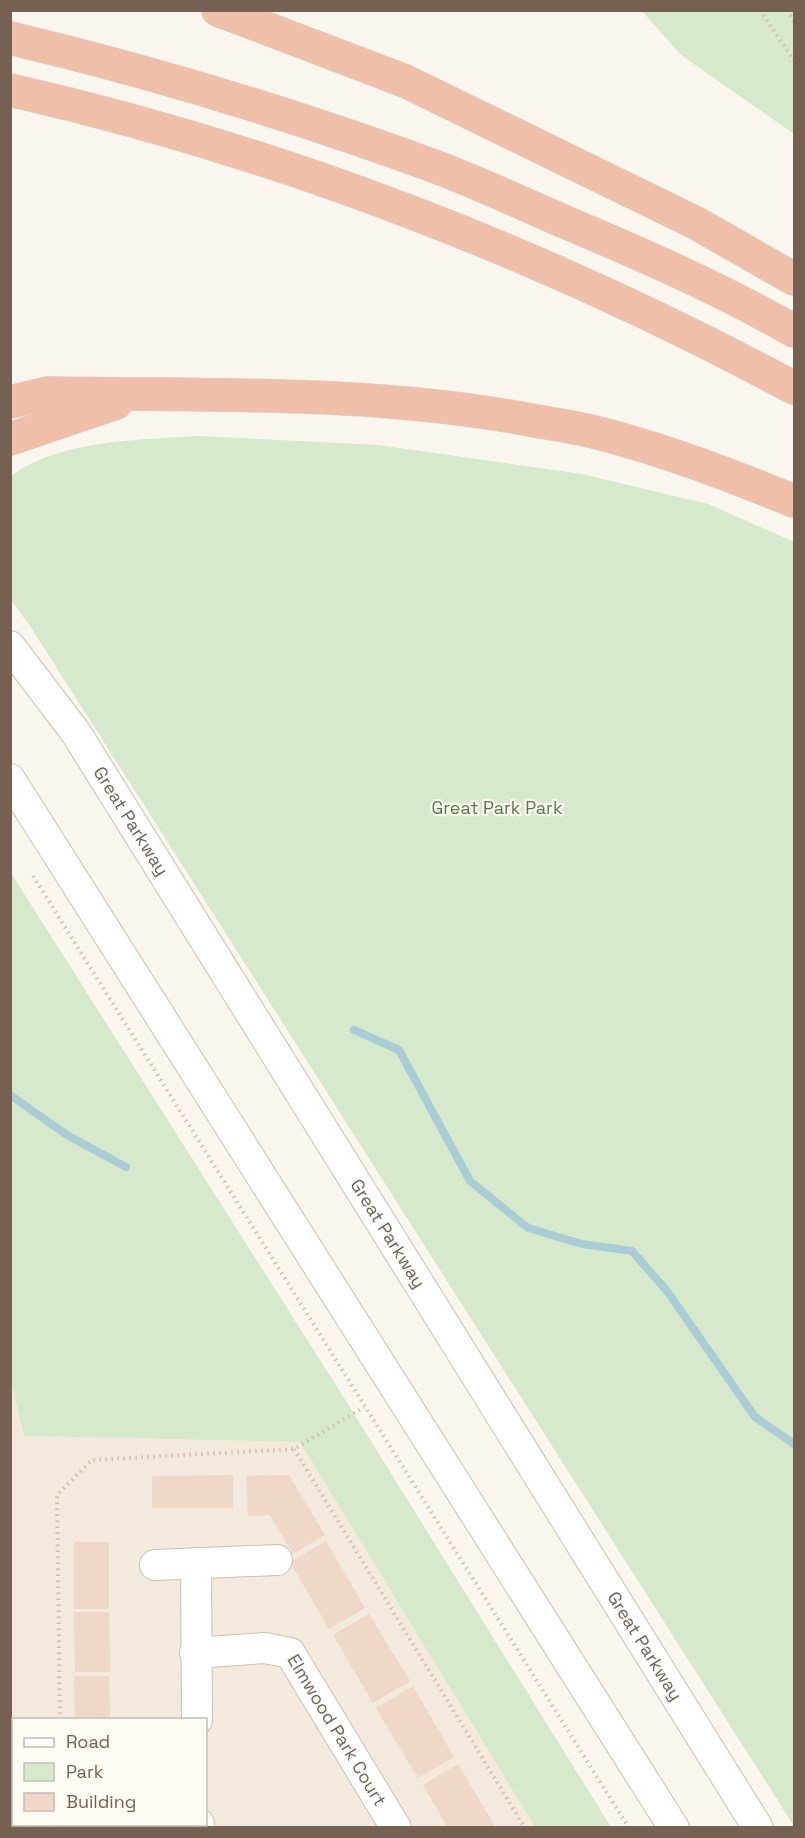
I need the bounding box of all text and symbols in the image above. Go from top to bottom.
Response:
street label: Great Parkway [89,762,174,880]
park label: Great Park Park [431,796,563,819]
street label: Great Parkway [346,1174,431,1292]
street label: Great Parkway [602,1587,688,1705]
street label: Elmwood Park Court [282,1650,392,1810]
legend [12,1718,207,1826]
text: Road [66,1730,110,1753]
text: Park [66,1760,104,1783]
text: Building [66,1790,136,1813]

